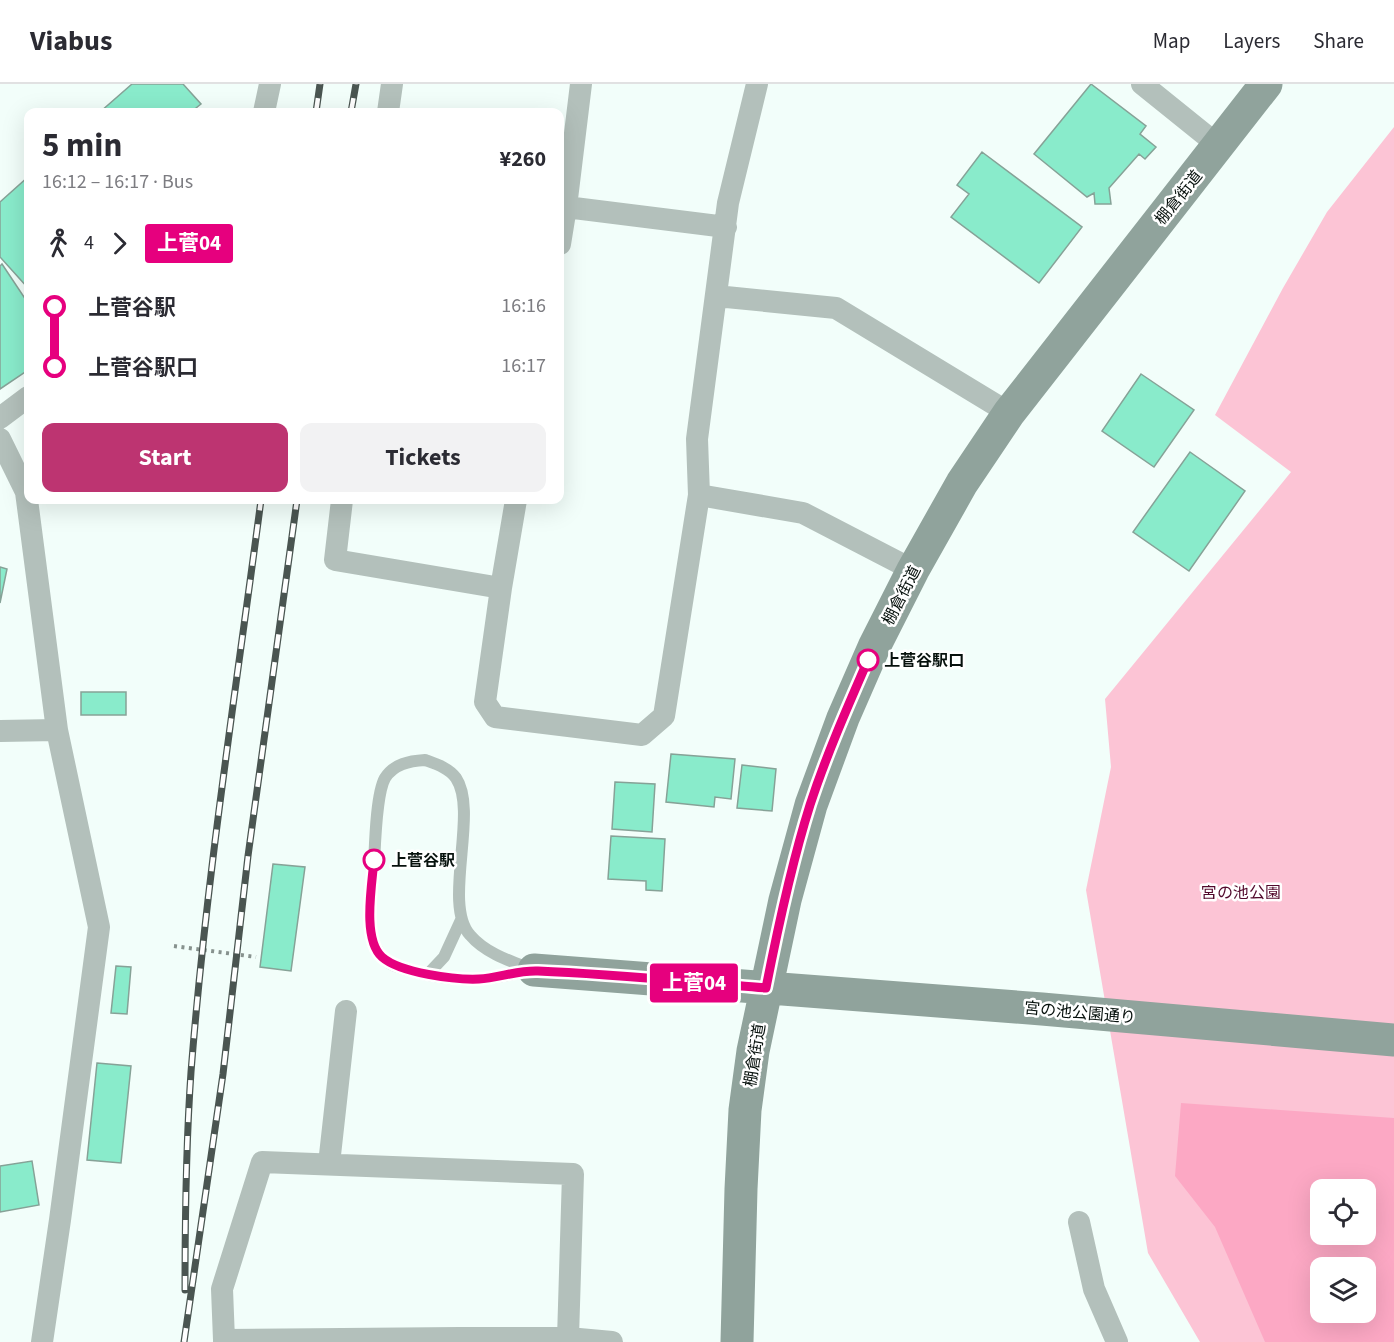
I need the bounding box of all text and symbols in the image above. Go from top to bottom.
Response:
text: Viabus [30,21,112,61]
text: Map [1153,26,1190,56]
text: Layers [1223,26,1280,56]
text: Share [1313,26,1364,56]
text: 5 min [42,122,122,169]
text: ¥260 [500,143,546,175]
street label: 棚倉街道 [1150,166,1207,229]
text: 16:12 – 16:17 · Bus [42,168,193,196]
icon: walk [42,227,75,260]
icon: forward [103,227,136,260]
text: 上菅04 [157,228,221,258]
text: 4 [84,229,94,257]
text: 上菅谷駅 [88,292,176,324]
text: 16:16 [501,292,546,320]
text: 上菅谷駅口 [88,352,198,384]
text: 16:17 [501,352,546,380]
button: Start [42,423,288,492]
button: Tickets [300,423,546,492]
street label: 棚倉街道 [878,562,926,629]
marker: 上菅谷駅口 [857,649,879,671]
place label: 上菅谷駅口 [884,650,964,672]
marker: 上菅谷駅 [363,849,385,871]
place label: 上菅谷駅 [391,850,455,872]
park label: 宮の池公園 [1201,882,1281,904]
line badge: 上菅04 [652,964,736,1002]
text: 上菅04 [662,968,726,998]
street label: 宮の池公園通り [1023,997,1137,1029]
street label: 棚倉街道 [739,1022,771,1088]
map controls [1310,1179,1376,1323]
button: locate [1310,1179,1376,1245]
button: layers [1310,1257,1376,1323]

